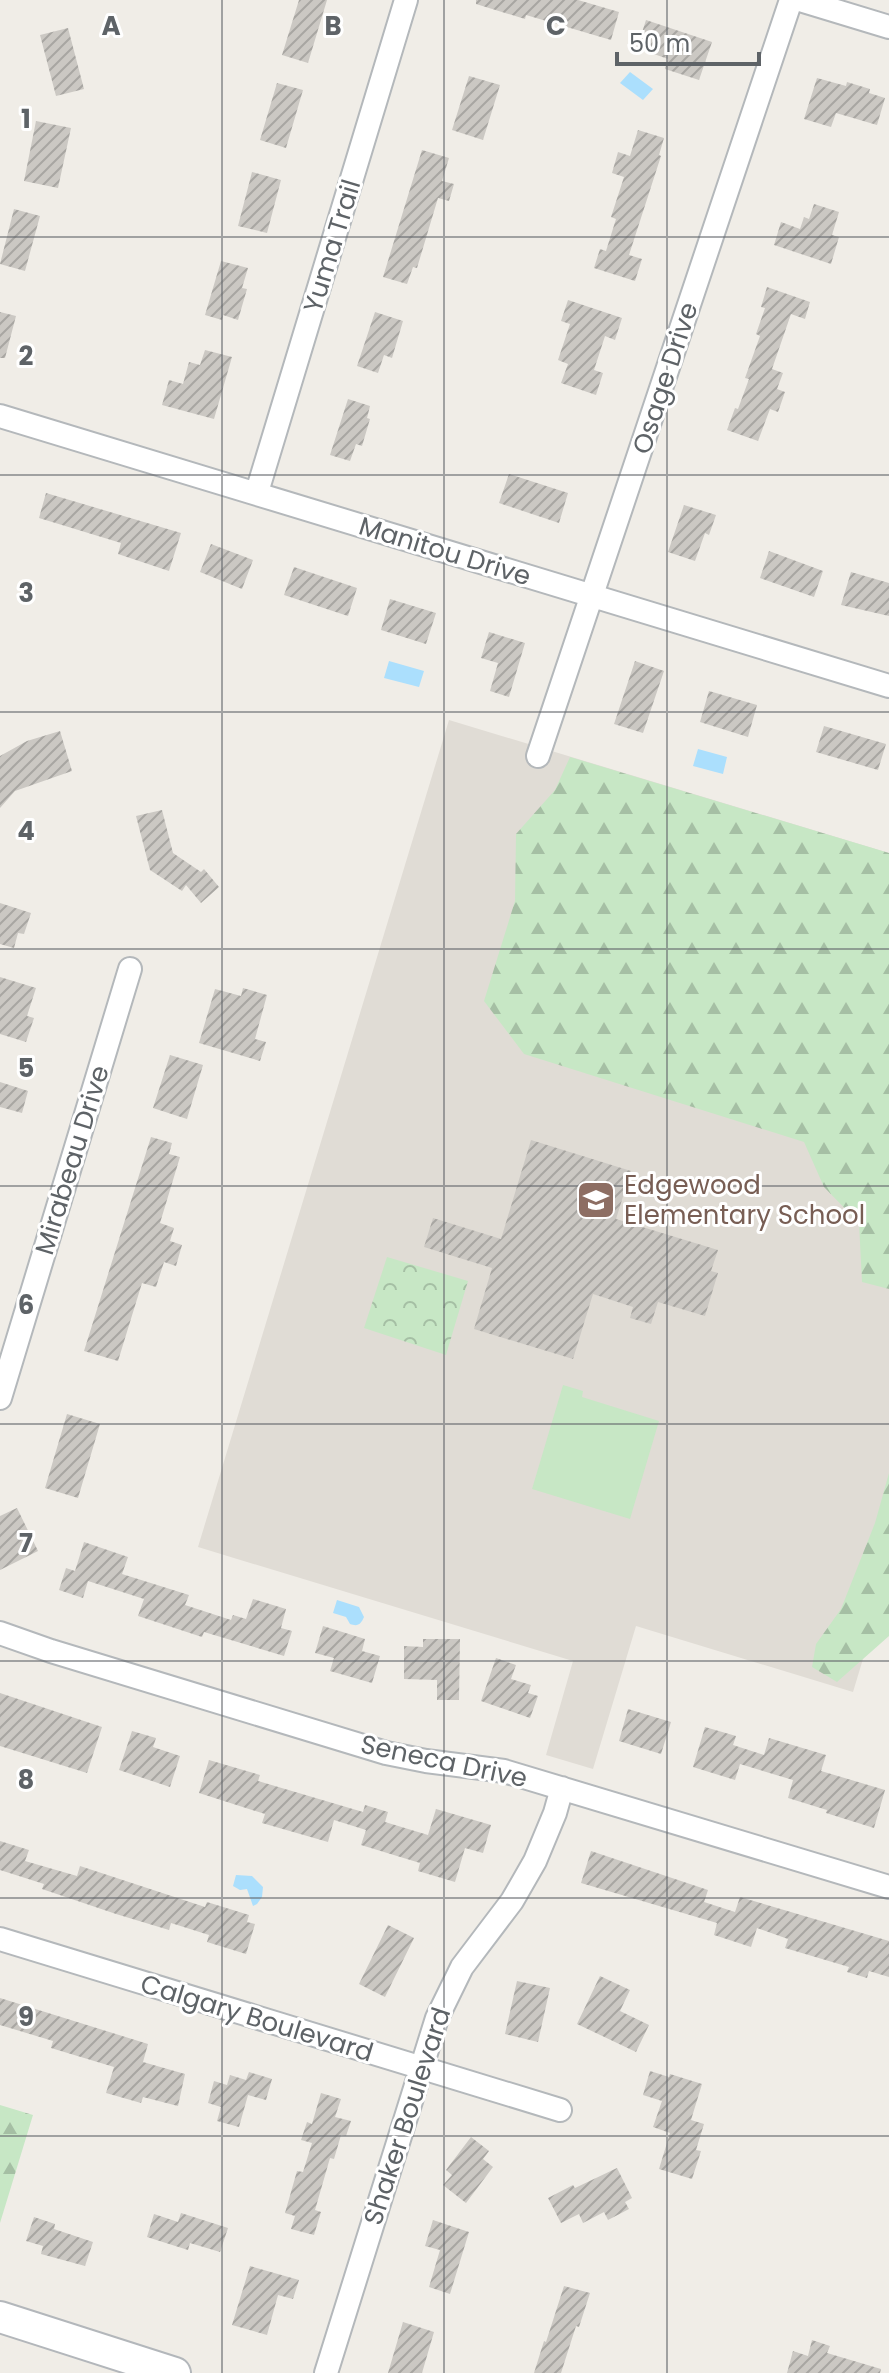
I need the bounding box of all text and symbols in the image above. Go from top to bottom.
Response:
text: A [101,8,121,44]
text: B [324,8,342,44]
text: C [546,8,566,44]
scale bar [617,16,759,66]
text: 50 m [629,27,690,60]
text: 1 [21,101,31,137]
street label: Yuma Trail [295,175,369,317]
street label: Osage Drive [624,298,706,458]
text: 2 [19,338,34,374]
street label: Manitou Drive [355,508,535,594]
text: 3 [18,575,34,611]
text: 4 [17,813,35,849]
text: 5 [18,1050,34,1086]
street label: Mirabeau Drive [26,1061,118,1259]
place label: Edgewood Elementary School [624,1167,865,1233]
school or university icon: Edgewood Elementary School [575,1179,617,1221]
text: 6 [18,1287,34,1323]
text: 7 [19,1525,33,1561]
street label: Seneca Drive [357,1726,531,1796]
text: 8 [18,1762,34,1798]
street label: Calgary Boulevard [136,1965,378,2071]
text: 9 [18,1999,34,2035]
street label: Shaker Boulevard [355,2003,459,2229]

